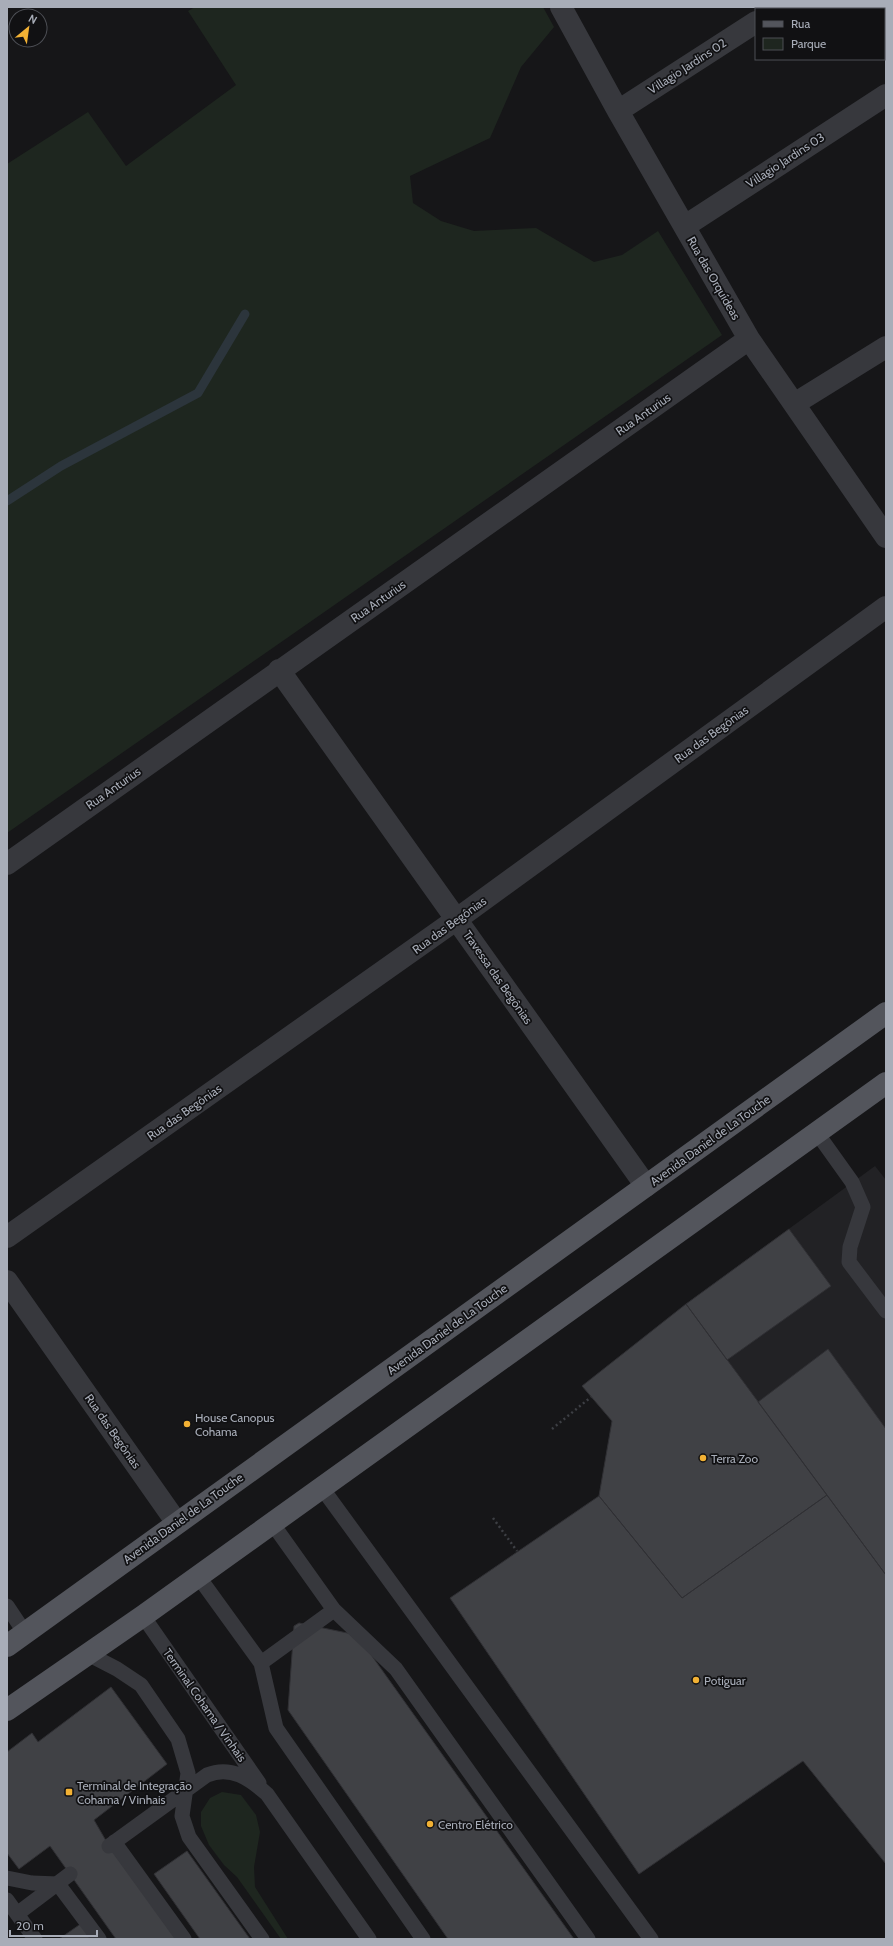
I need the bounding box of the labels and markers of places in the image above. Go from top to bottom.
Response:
place label: House Canopus Cohama [195,1410,274,1439]
marker: House Canopus Cohama [182,1419,192,1429]
place label: Terra Zoo [711,1451,758,1466]
marker: Terra Zoo [698,1453,708,1463]
place label: Potiguar [704,1673,746,1688]
marker: Potiguar [691,1675,701,1685]
place label: Terminal de Integração Cohama / Vinhais [77,1778,192,1807]
marker: Terminal de Integração Cohama / Vinhais [64,1787,74,1797]
place label: Centro Elétrico [438,1817,513,1832]
marker: Centro Elétrico [425,1819,435,1829]

